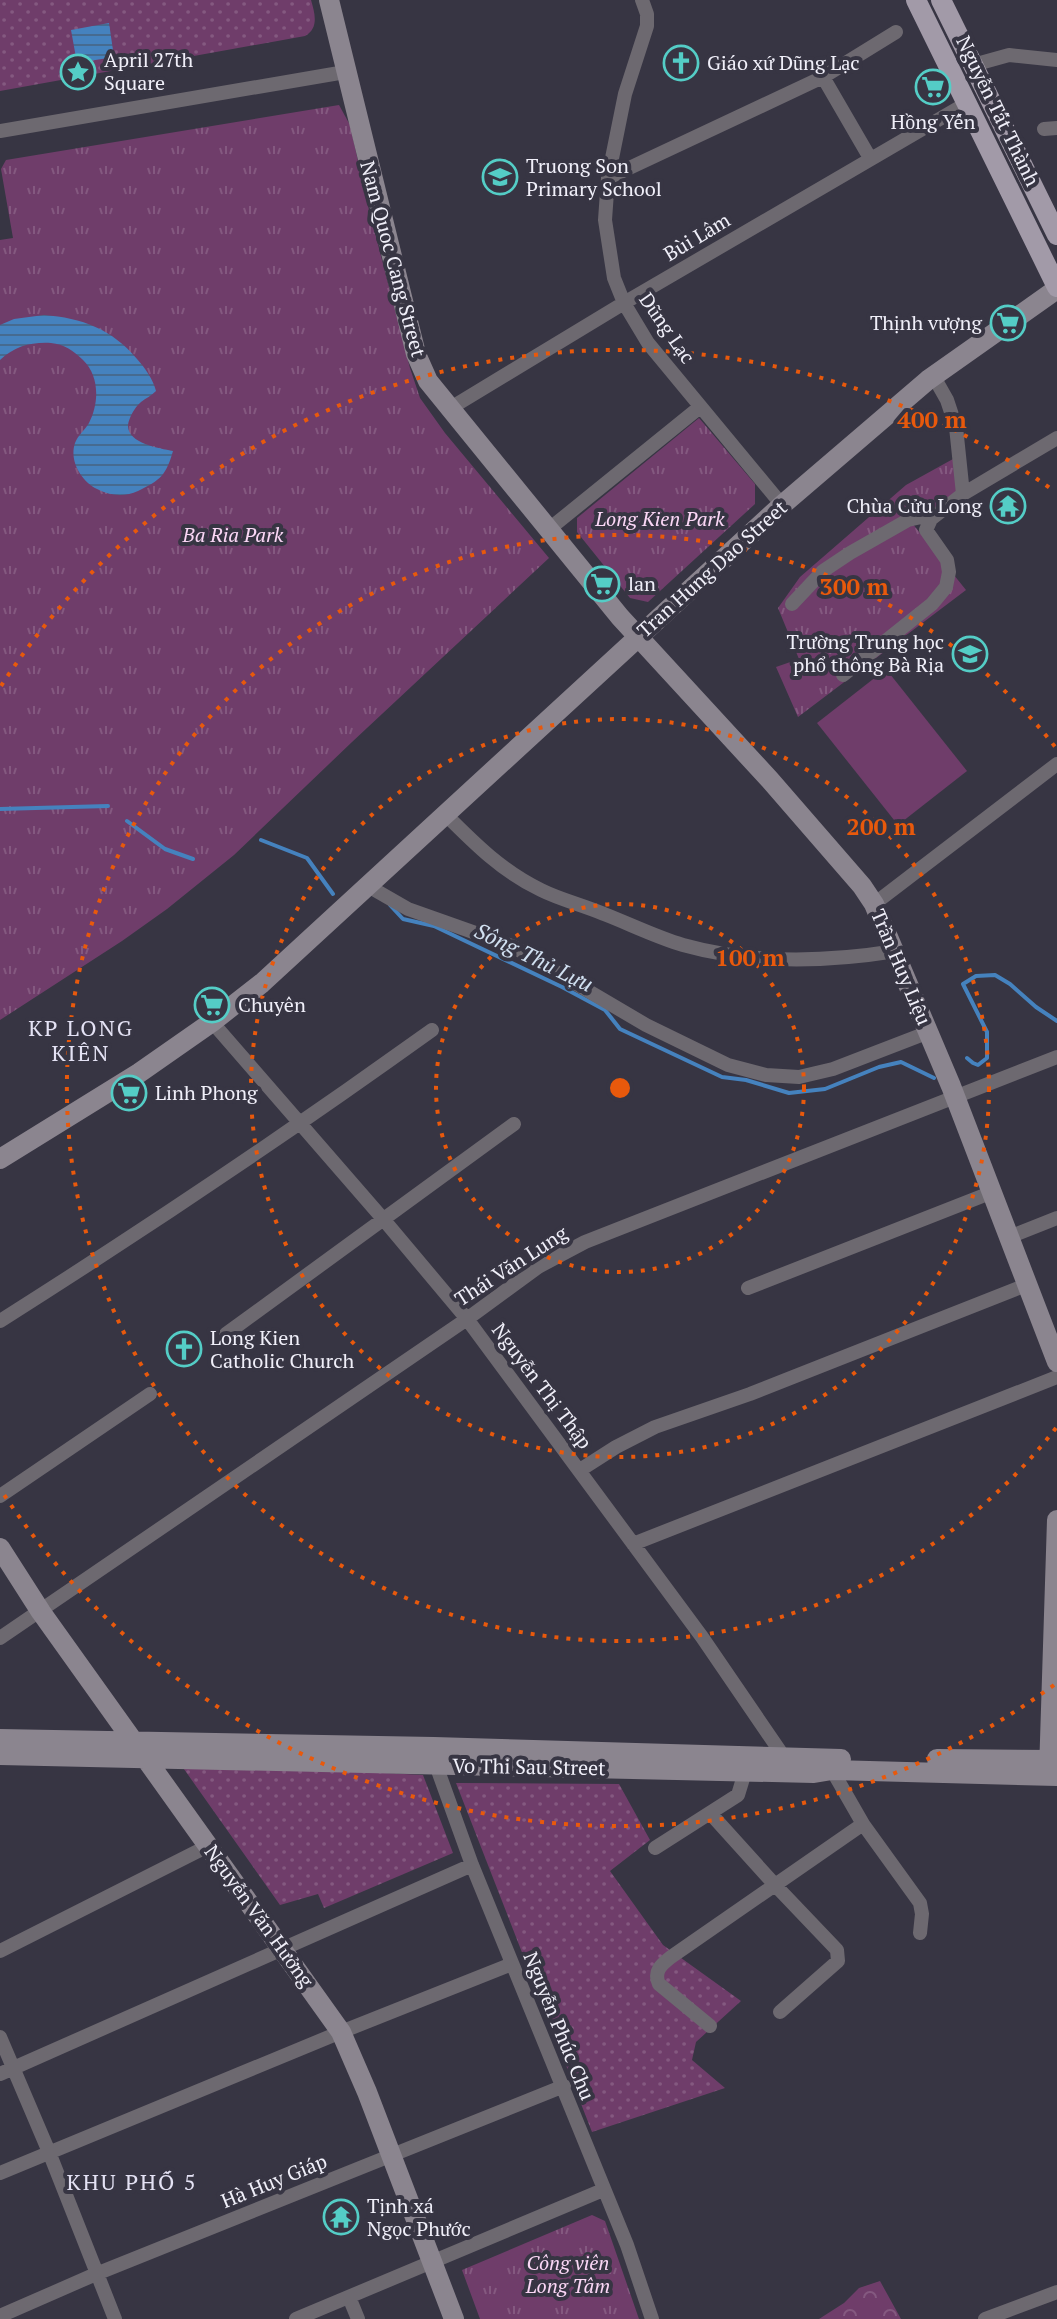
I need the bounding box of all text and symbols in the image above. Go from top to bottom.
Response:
street label: Nguyễn Tất Thành [950,31,1047,191]
church icon: Giáo xứ Dũng Lạc [662,44,700,82]
place label: April 27th Square [104,46,193,96]
place label: Giáo xứ Dũng Lạc [707,49,859,76]
place icon: April 27th Square [59,53,97,91]
supermarket icon: Hồng Yến [914,68,952,106]
place label: Hồng Yến [891,108,976,135]
place label: Truong Son Primary School [526,152,662,202]
street label: Nam Quoc Cang Street [354,158,433,360]
school or university icon: Truong Son Primary School [481,158,519,196]
street label: Bùi Lâm [659,206,735,267]
street label: Dũng Lạc [633,287,702,368]
supermarket icon: Thịnh vượng [989,304,1027,342]
place label: Thịnh vượng [870,309,982,336]
text: 400 m [897,403,967,435]
temple icon: Chùa Cửu Long [989,487,1027,525]
place label: Chùa Cửu Long [846,492,982,519]
street label: Tran Hung Dao Street [631,494,793,643]
park label: Long Kien Park [594,505,725,532]
park label: Ba Ria Park [182,521,284,548]
supermarket icon: lan [583,565,621,603]
place label: lan [628,570,656,597]
text: 300 m [819,570,889,602]
place label: Trường Trung học phổ thông Bà Rịa [787,628,944,678]
school or university icon: Trường Trung học phổ thông Bà Rịa [951,635,989,673]
text: 200 m [846,810,916,842]
street label: Trần Huy Liệu [865,905,938,1029]
water label: Sông Thủ Lựu [470,915,598,998]
text: 100 m [715,941,785,973]
supermarket icon: Chuyên [193,986,231,1024]
place label: Chuyên [238,991,306,1018]
district label: KP LONG KIÊN [28,1013,134,1067]
supermarket icon: Linh Phong [110,1074,148,1112]
centre of rings [606,1074,634,1102]
place label: Linh Phong [155,1079,258,1106]
street label: Thái Văn Lung [449,1219,573,1312]
street label: Nguyễn Thị Thập [486,1317,599,1454]
place label: Long Kien Catholic Church [210,1324,355,1374]
church icon: Long Kien Catholic Church [165,1330,203,1368]
street label: Vo Thi Sau Street [452,1752,606,1781]
street label: Nguyễn Văn Hưởng [199,1839,321,1993]
street label: Nguyễn Phúc Chu [517,1948,602,2104]
street label: Hà Huy Giáp [217,2147,331,2214]
district label: KHU PHỐ 5 [67,2167,197,2196]
place label: Tịnh xá Ngọc Phước [367,2192,471,2242]
temple icon: Tịnh xá Ngọc Phước [322,2198,360,2236]
park label: Công viên Long Tâm [525,2249,610,2299]

